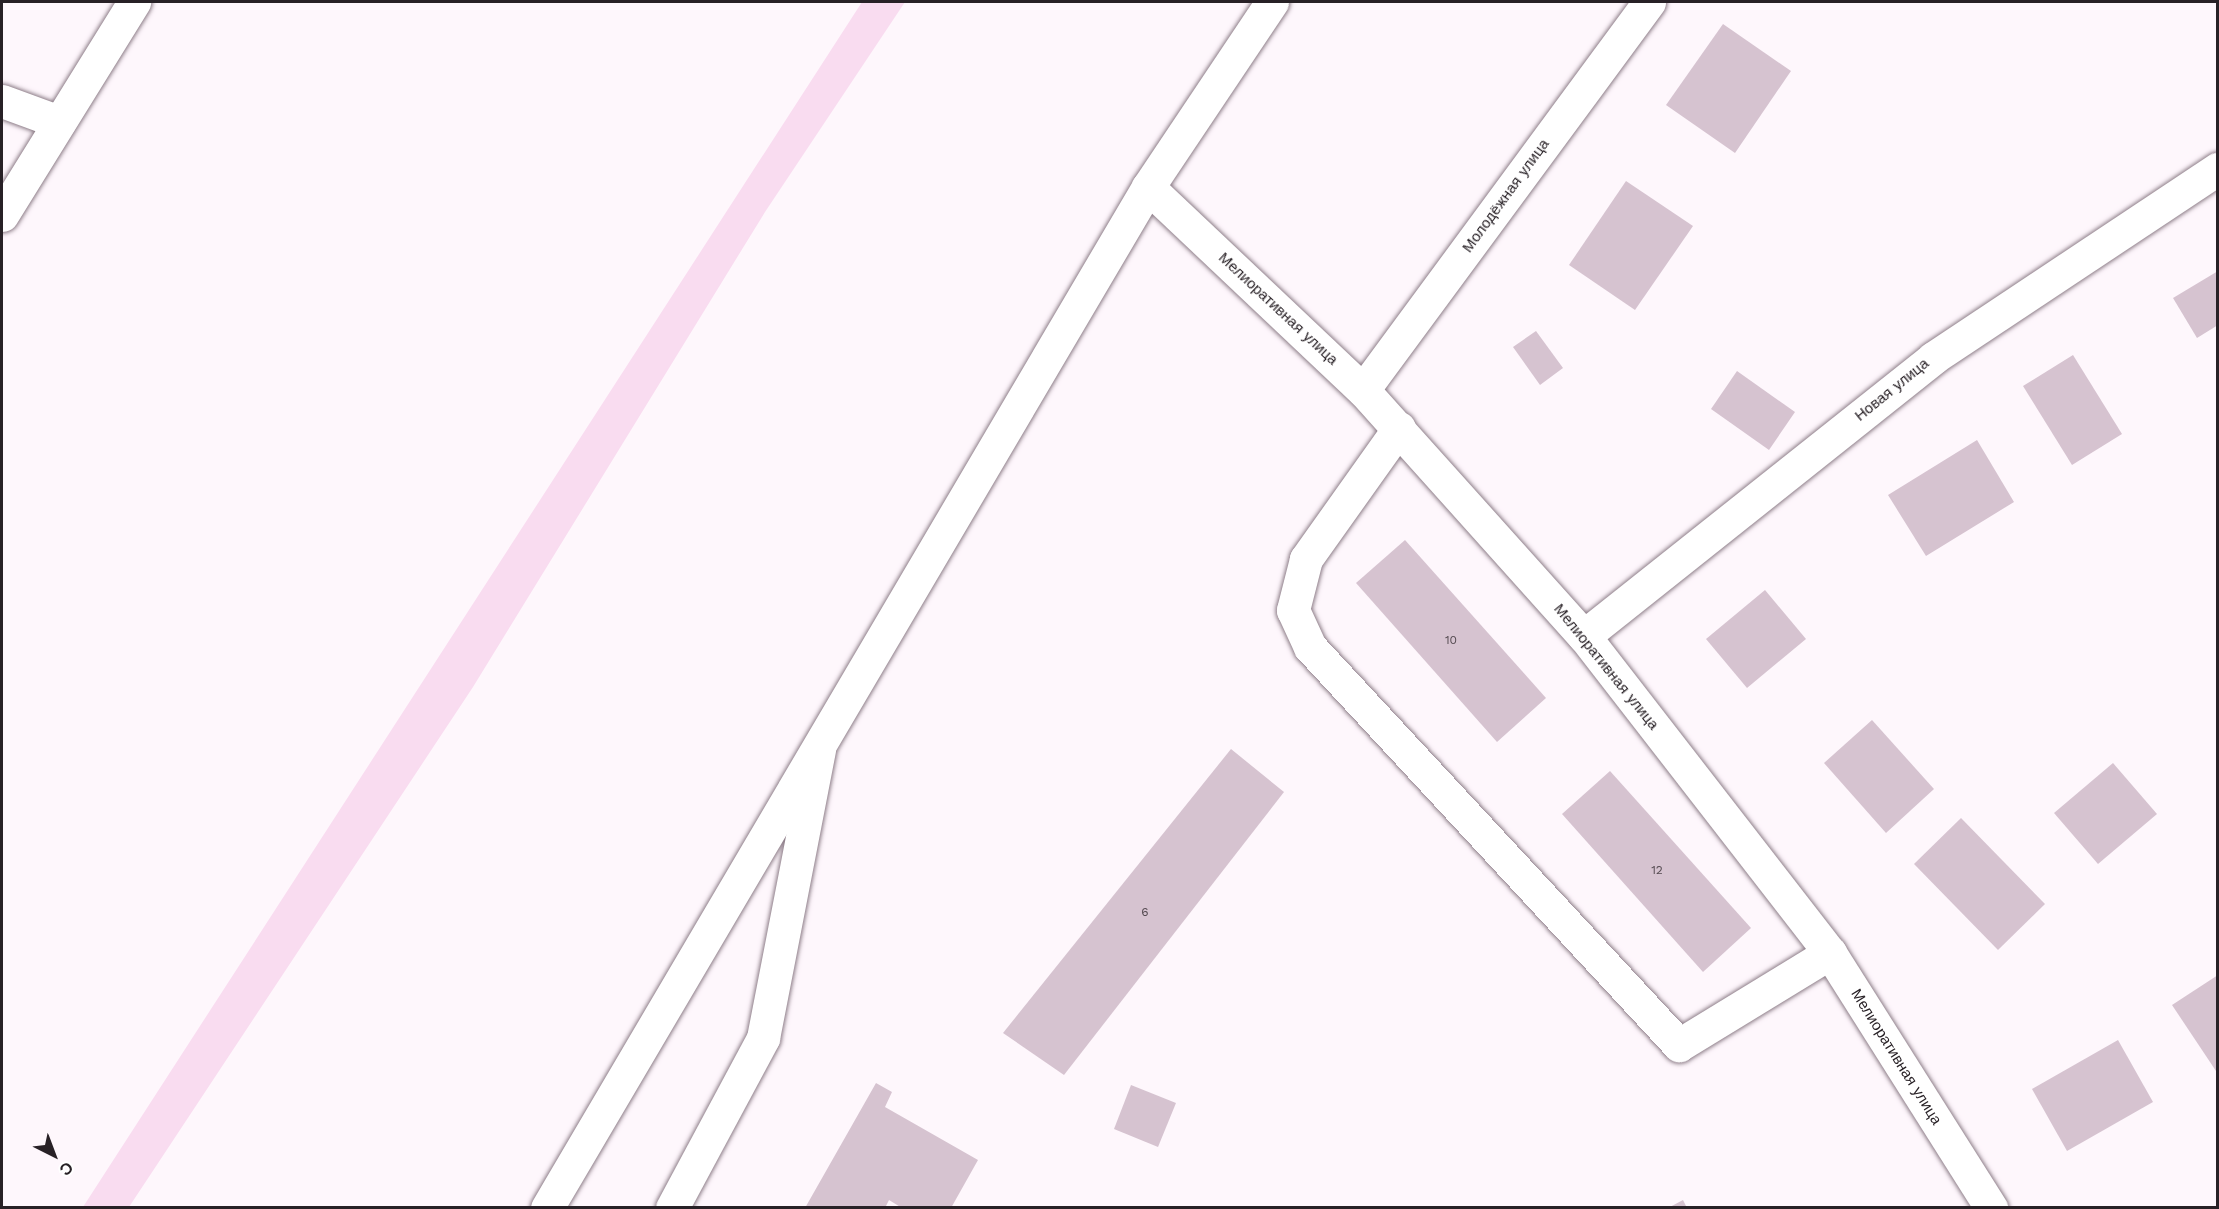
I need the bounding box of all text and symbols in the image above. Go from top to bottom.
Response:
street label: Молодёжная улица [1459,136,1553,256]
street label: Мелиоративная улица [1215,249,1341,369]
street label: Новая улица [1851,355,1933,425]
street label: Мелиоративная улица [1550,600,1662,734]
house number: 10 [1445,634,1457,648]
house number: 12 [1651,864,1663,878]
house number: 6 [1141,906,1149,920]
street label: Мелиоративная улица [1847,986,1945,1128]
north arrow [24,1125,84,1185]
text: С [56,1158,77,1180]

